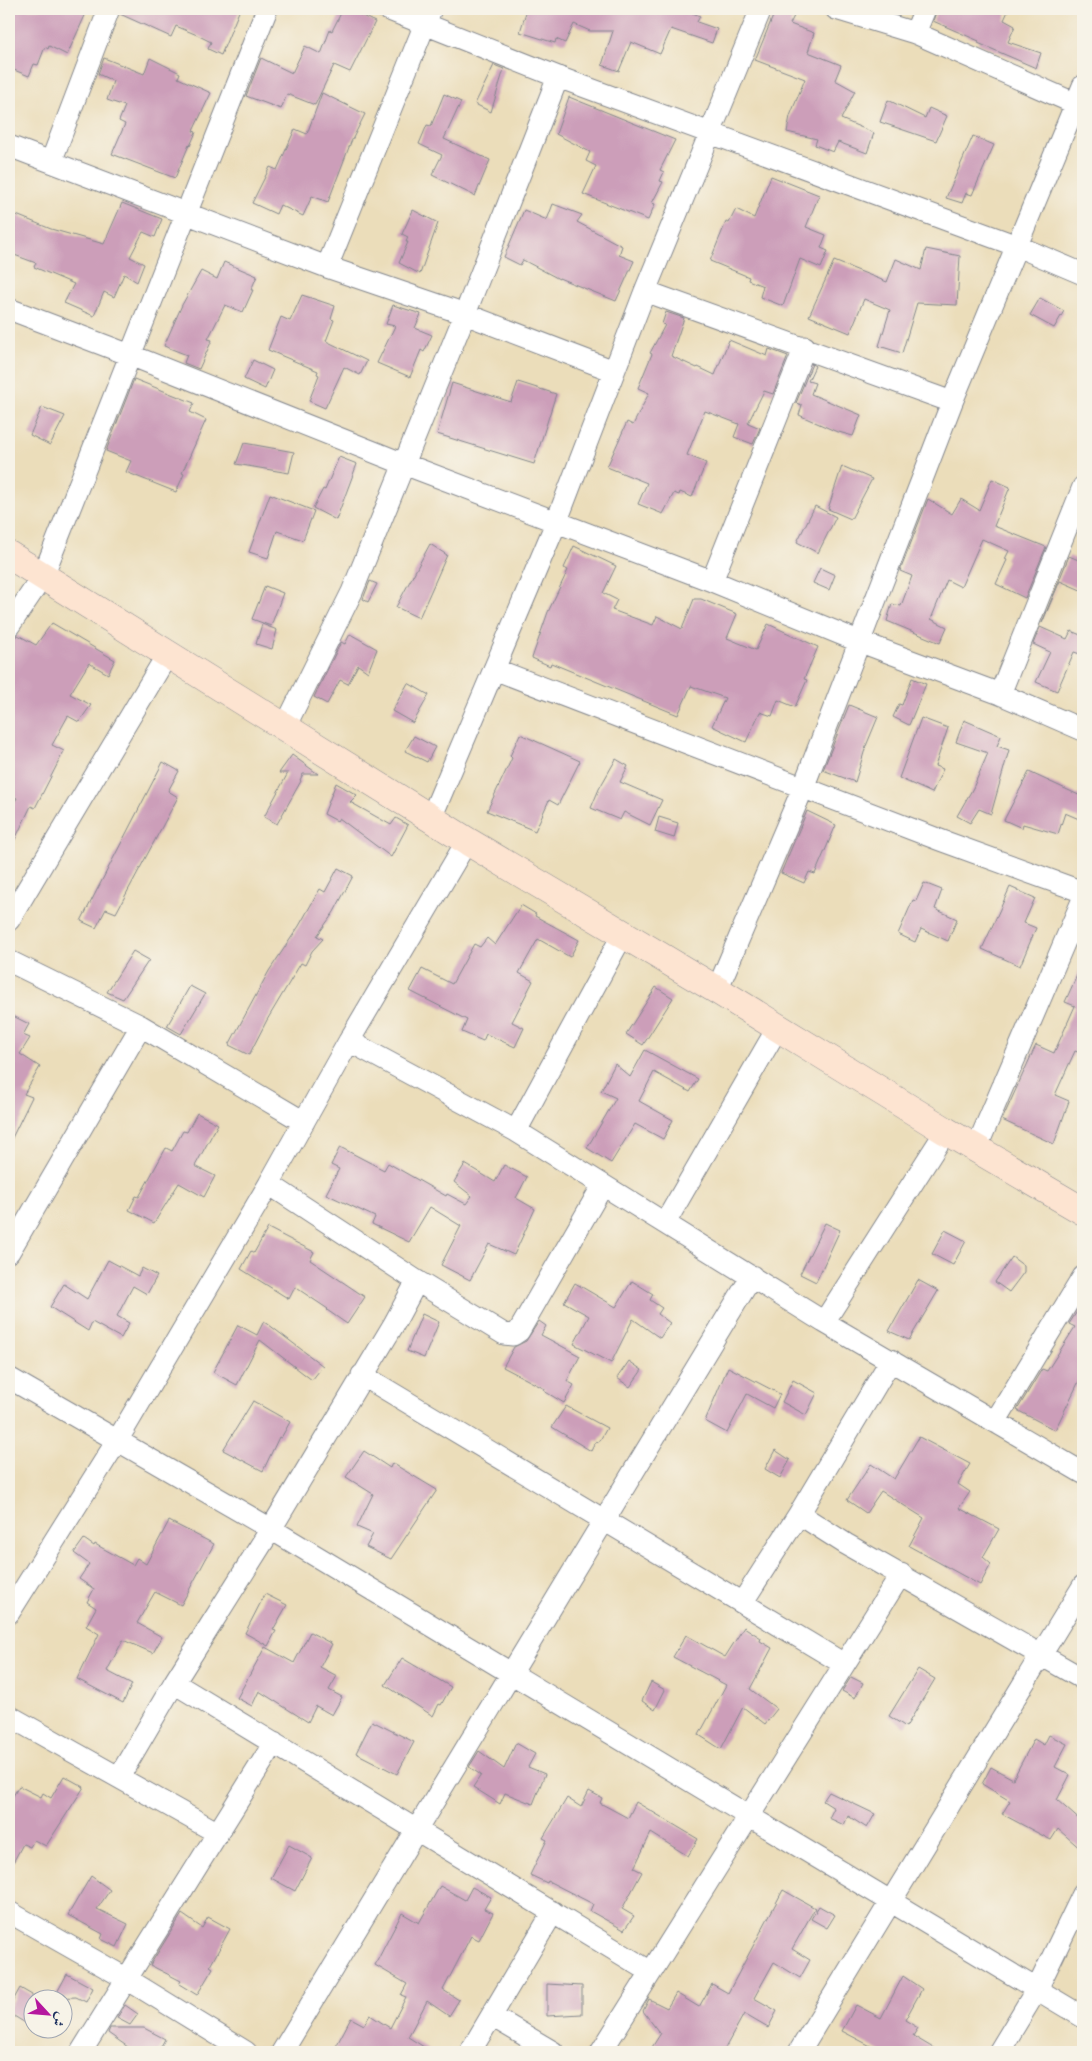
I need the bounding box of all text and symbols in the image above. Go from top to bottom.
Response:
north arrow [22,1988,72,2038]
text: ش [48,2009,70,2030]

